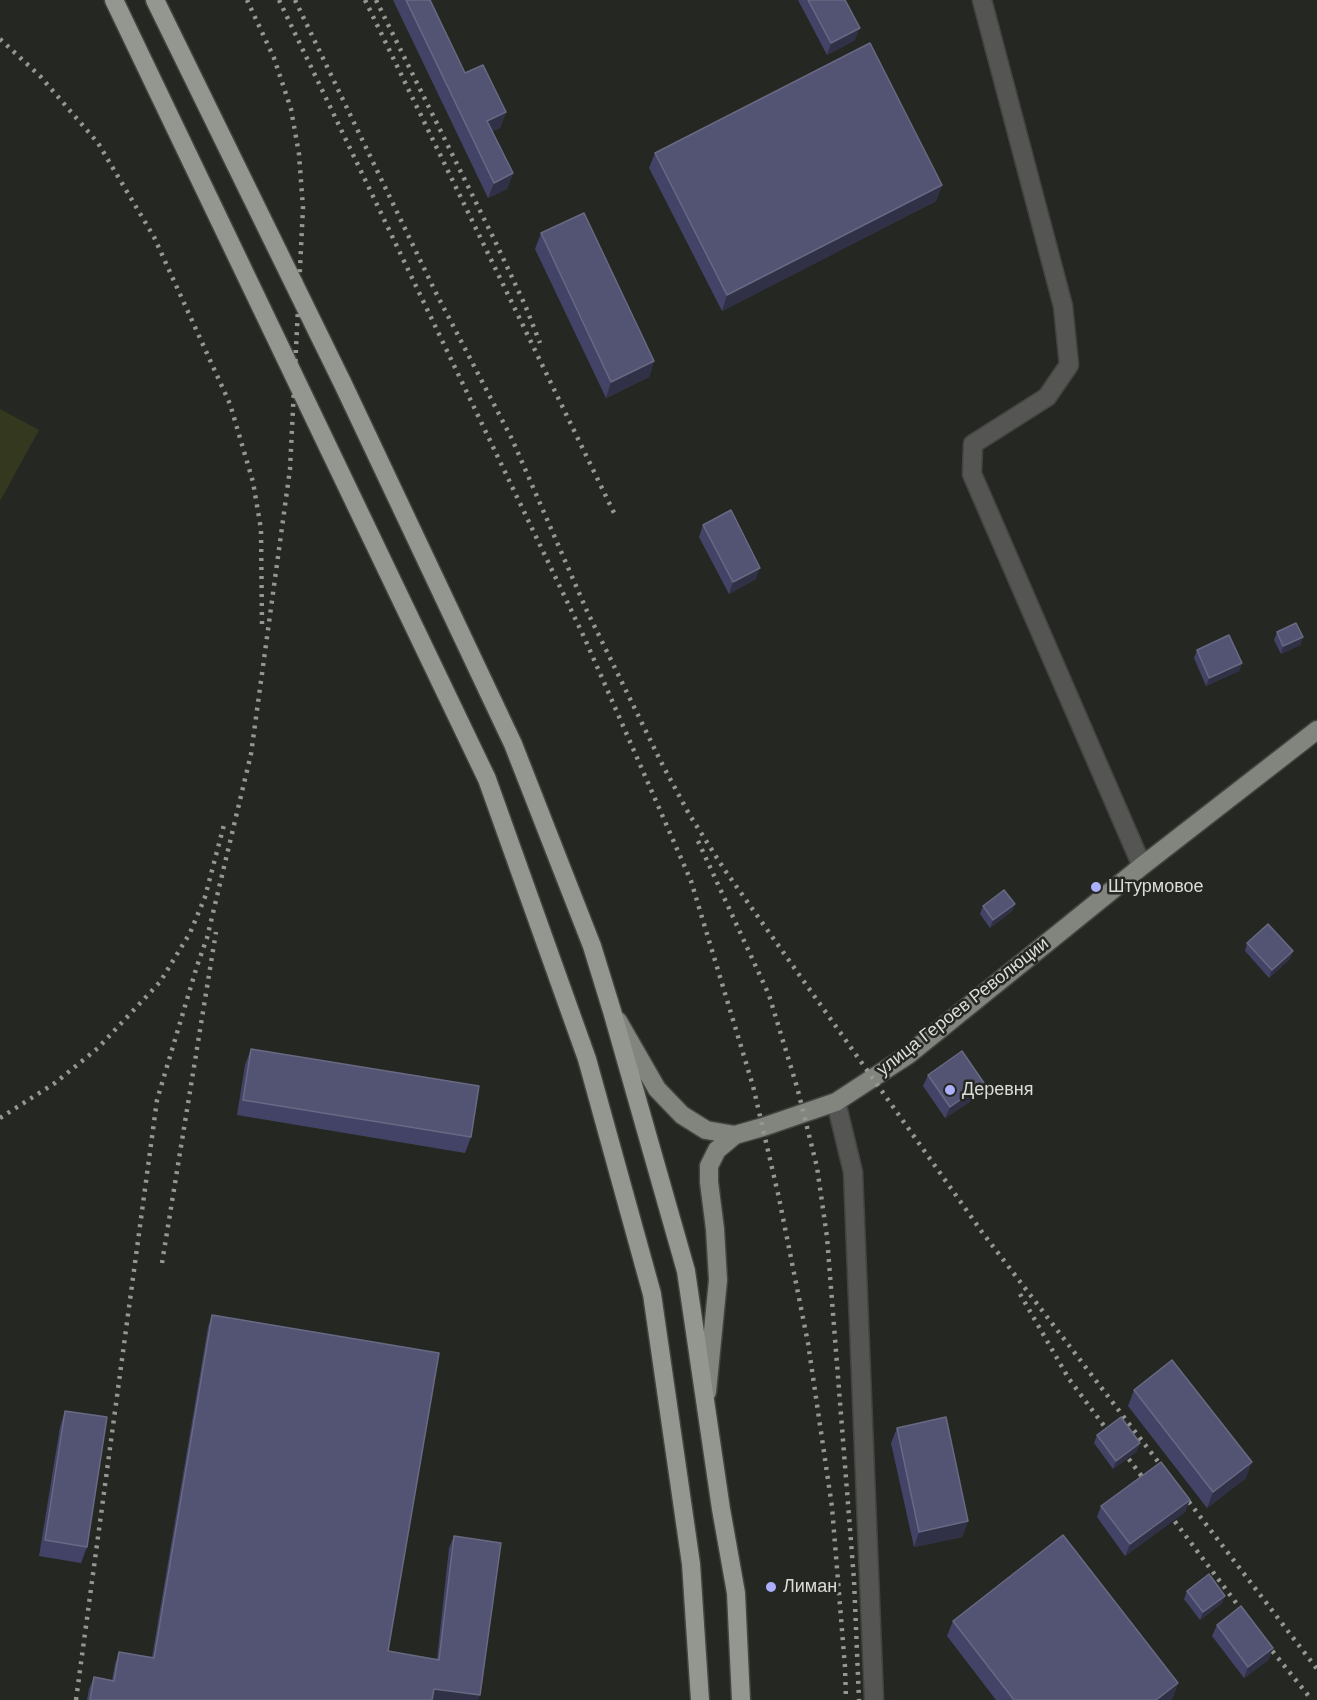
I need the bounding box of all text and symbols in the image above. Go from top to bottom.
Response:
place label: Штурмовое [1108,876,1204,898]
marker: Штурмовое [1089,880,1103,894]
street label: улица Героев Революции [873,933,1053,1081]
place label: Деревня [962,1079,1033,1101]
marker: Деревня [943,1083,957,1097]
place label: Лиман [783,1576,837,1598]
marker: Лиман [764,1580,778,1594]

